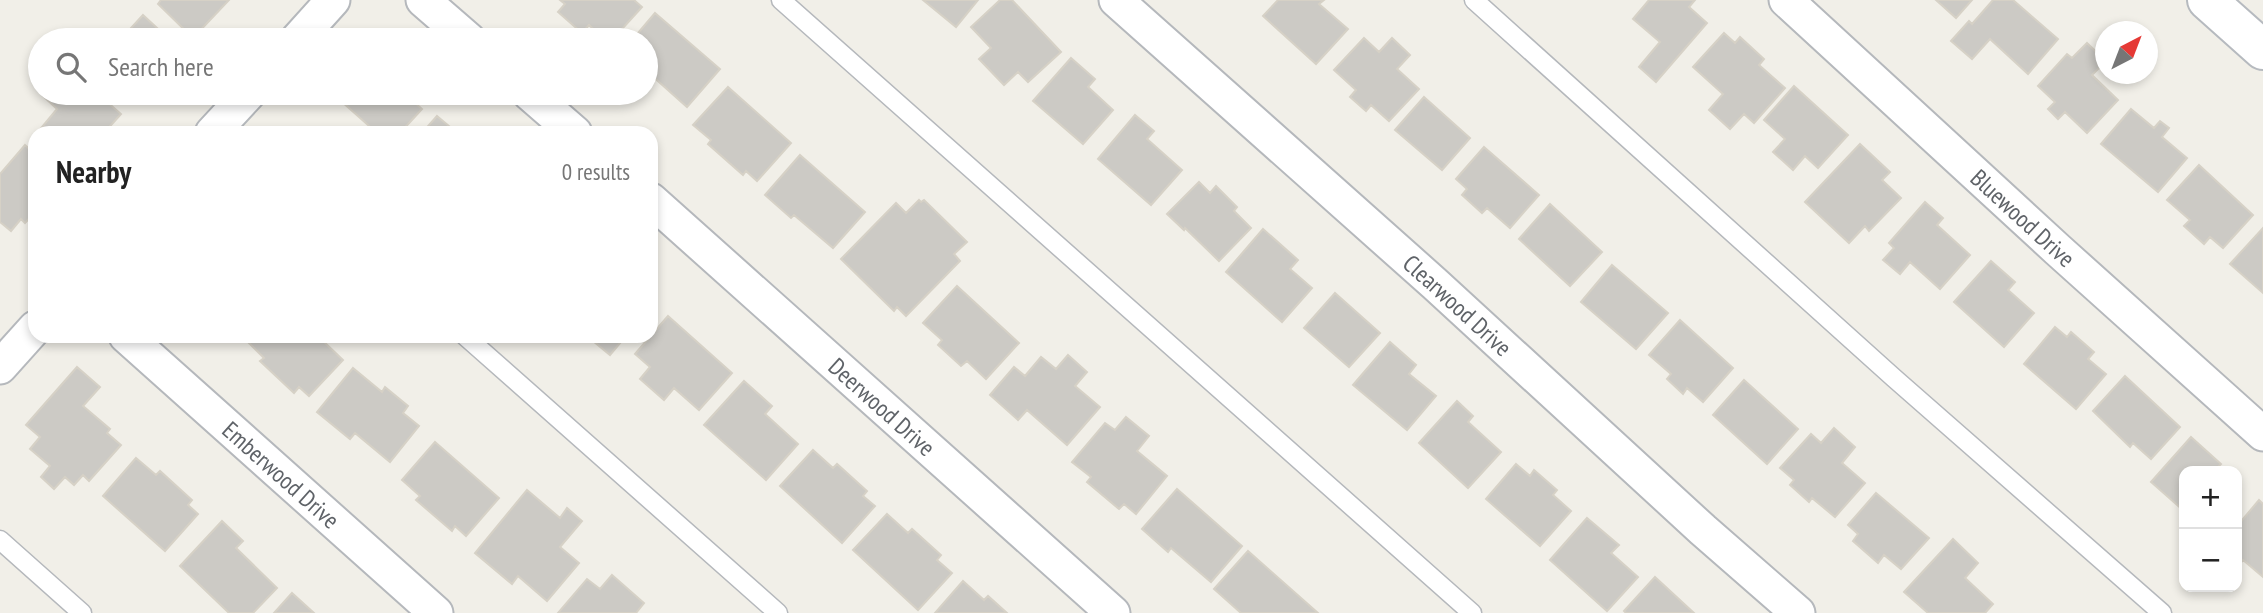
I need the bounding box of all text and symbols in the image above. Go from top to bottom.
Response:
north arrow [2095,21,2158,84]
search box [28,28,658,105]
icon: search [52,48,90,86]
text: Search here [108,50,214,83]
text: Nearby [56,152,131,191]
text: 0 results [562,157,630,186]
street label: Bluewood Drive [1964,162,2082,274]
street label: Clearwood Drive [1397,248,1519,362]
street label: Deerwood Drive [822,351,942,462]
street label: Emberwood Drive [216,414,346,535]
map controls [2179,466,2242,592]
button: + [2179,466,2242,529]
button: − [2179,529,2242,592]

